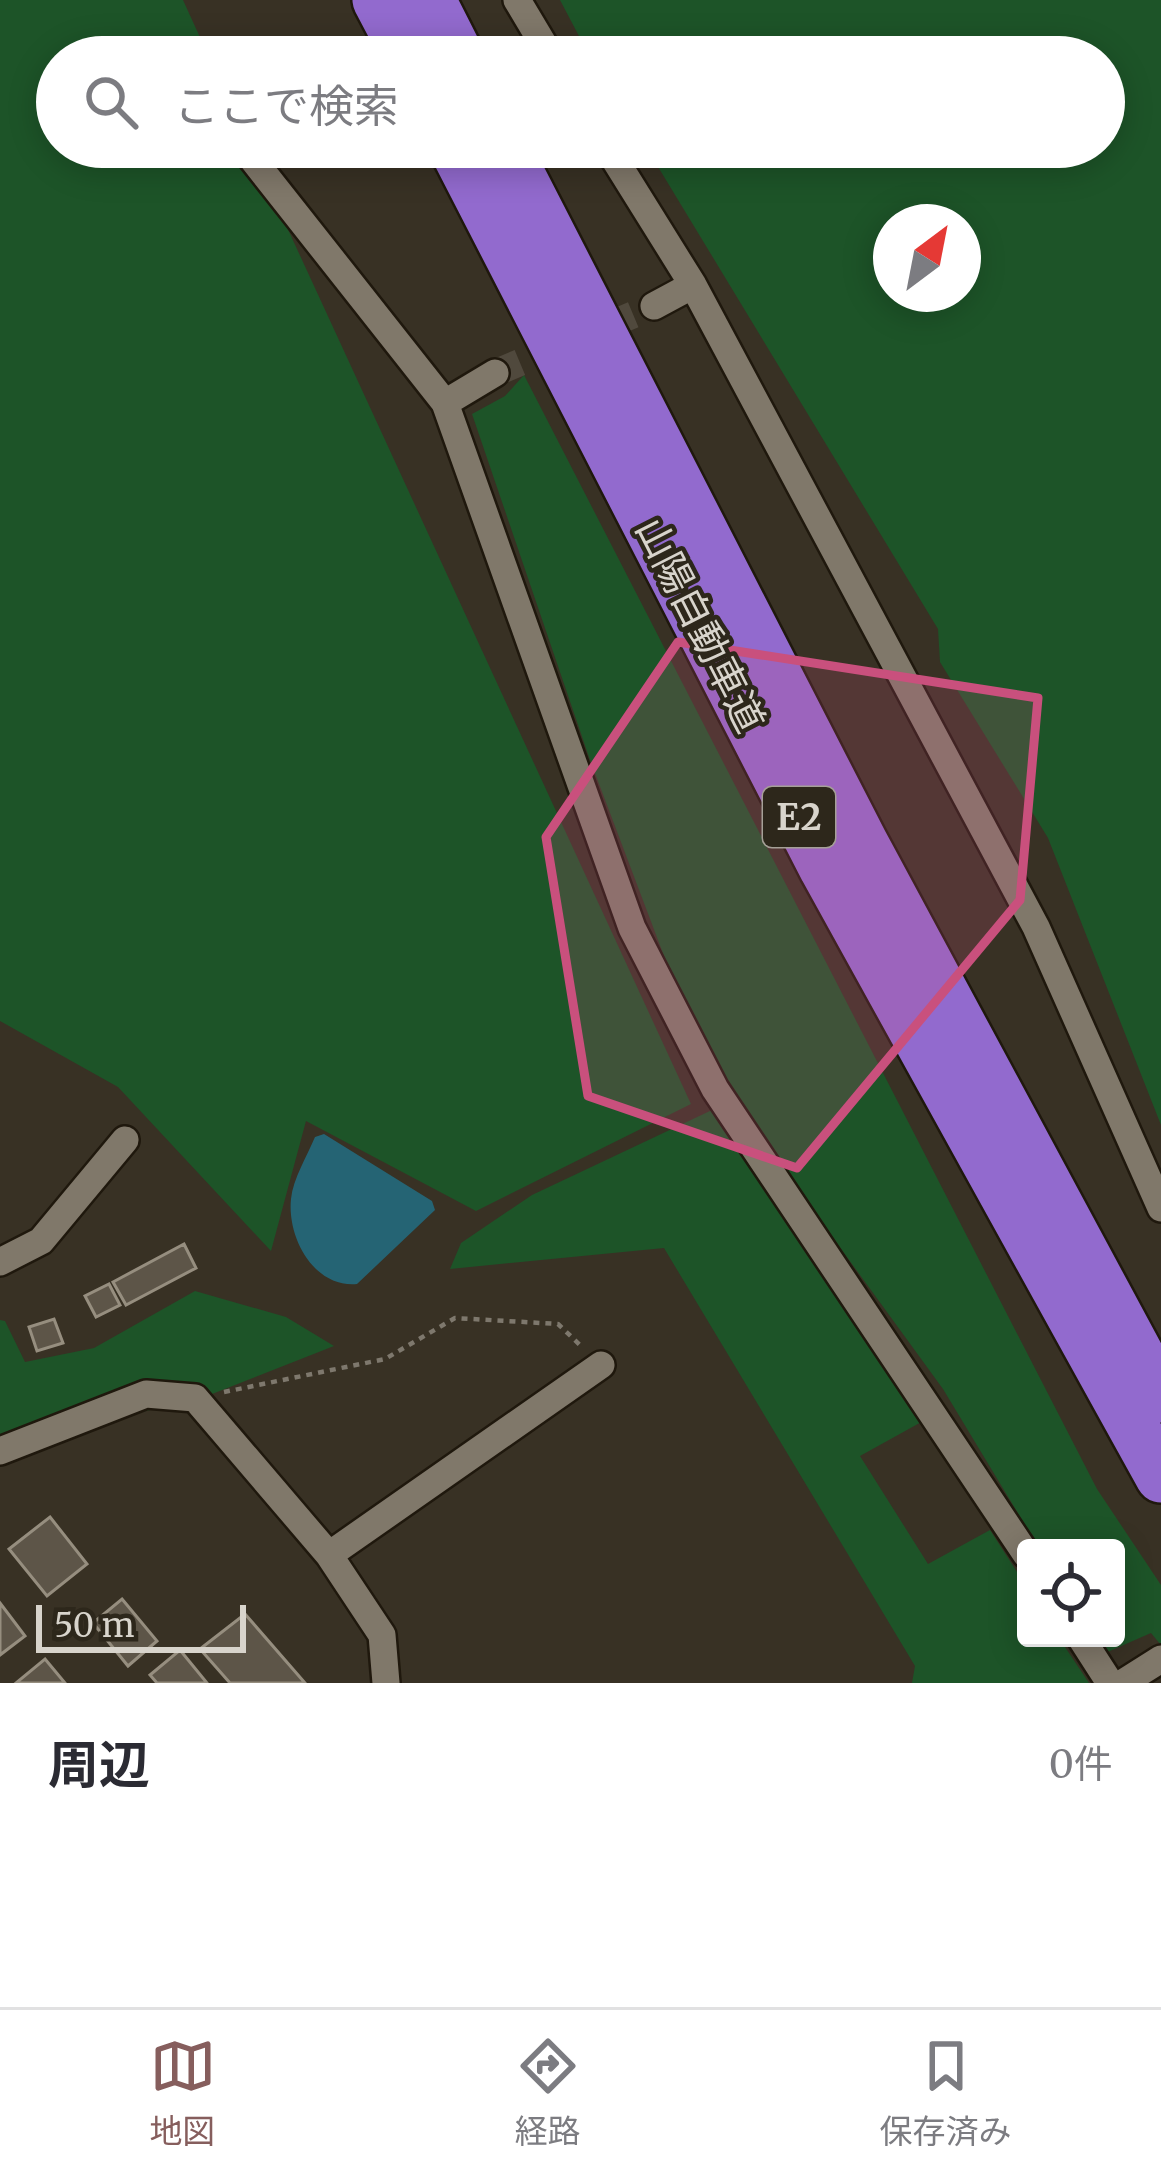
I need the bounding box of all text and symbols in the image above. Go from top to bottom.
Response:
search box [36,36,1125,168]
icon: search [78,69,144,135]
text: ここで検索 [174,78,399,134]
north arrow [873,204,981,312]
street label: 山陽自動車道 [625,510,775,740]
road number: E2 [763,787,835,847]
map controls [1017,1539,1125,1647]
button: locate [1017,1539,1125,1647]
scale bar [36,1599,246,1652]
text: 50 m [54,1605,135,1646]
text: 周辺 [48,1733,150,1797]
text: 0件 [1049,1740,1113,1789]
tab: 地図 [150,2033,216,2153]
tab: 経路 [515,2033,581,2153]
tab: 保存済み [880,2033,1012,2153]

